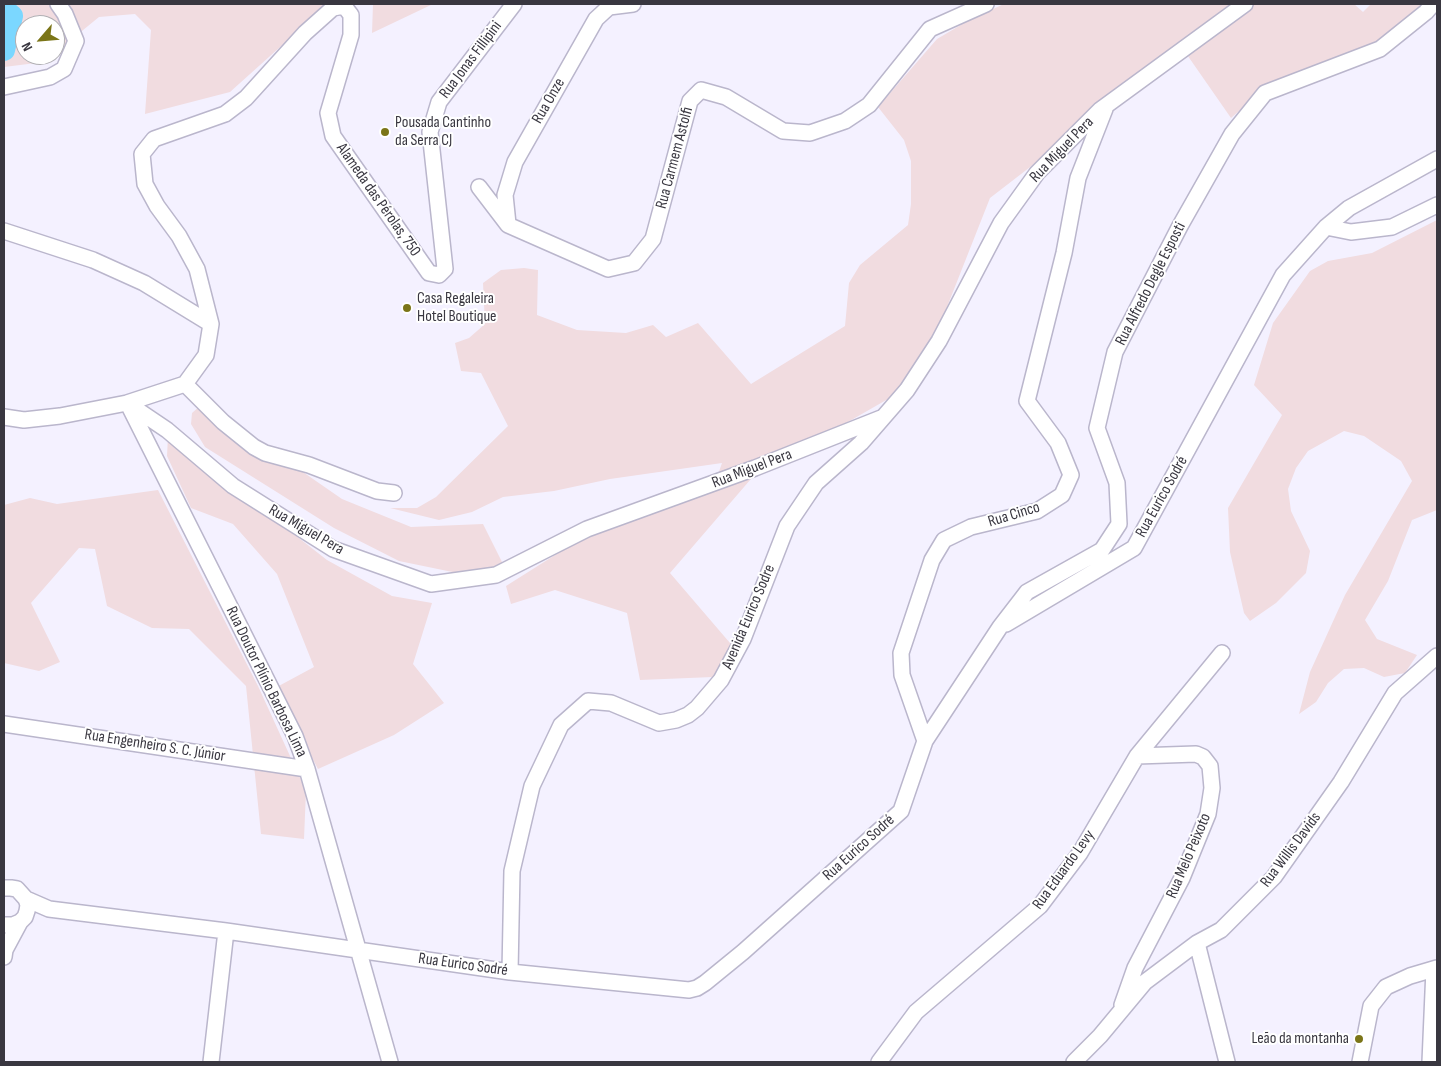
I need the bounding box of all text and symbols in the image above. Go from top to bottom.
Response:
north arrow [15,15,65,65]
street label: Rua Jonas Fillipini [436,17,506,103]
text: N [18,39,36,54]
street label: Rua Onze [528,75,570,127]
street label: Rua Carmem Astolfi [652,105,698,211]
place label: Pousada Cantinho da Serra CJ [395,113,491,151]
street label: Rua Miguel Pera [1026,113,1098,187]
marker: Pousada Cantinho da Serra CJ [379,126,391,138]
street label: Alameda das Pérolas, 750 [332,140,424,260]
street label: Rua Alfredo Degle Esposti [1112,219,1190,349]
place label: Casa Regaleira Hotel Boutique [417,289,497,327]
marker: Casa Regaleira Hotel Boutique [401,302,413,314]
street label: Rua Miguel Pera [709,445,795,493]
street label: Rua Eurico Sodré [1132,453,1192,541]
street label: Rua Cinco [986,498,1042,532]
street label: Rua Miguel Pera [265,501,347,559]
street label: Avenida Eurico Sodre [718,562,780,672]
street label: Rua Doutor Plínio Barbosa Lima [221,604,311,760]
street label: Rua Engenheiro S. C. Júnior [83,725,227,767]
street label: Rua Willis Davids [1257,809,1325,891]
street label: Rua Melo Peixoto [1162,810,1216,902]
street label: Rua Eurico Sodré [819,811,899,885]
street label: Rua Eduardo Levy [1029,827,1099,913]
street label: Rua Eurico Sodré [417,949,509,981]
place label: Leão da montanha [1251,1029,1349,1049]
marker: Leão da montanha [1353,1033,1365,1045]

